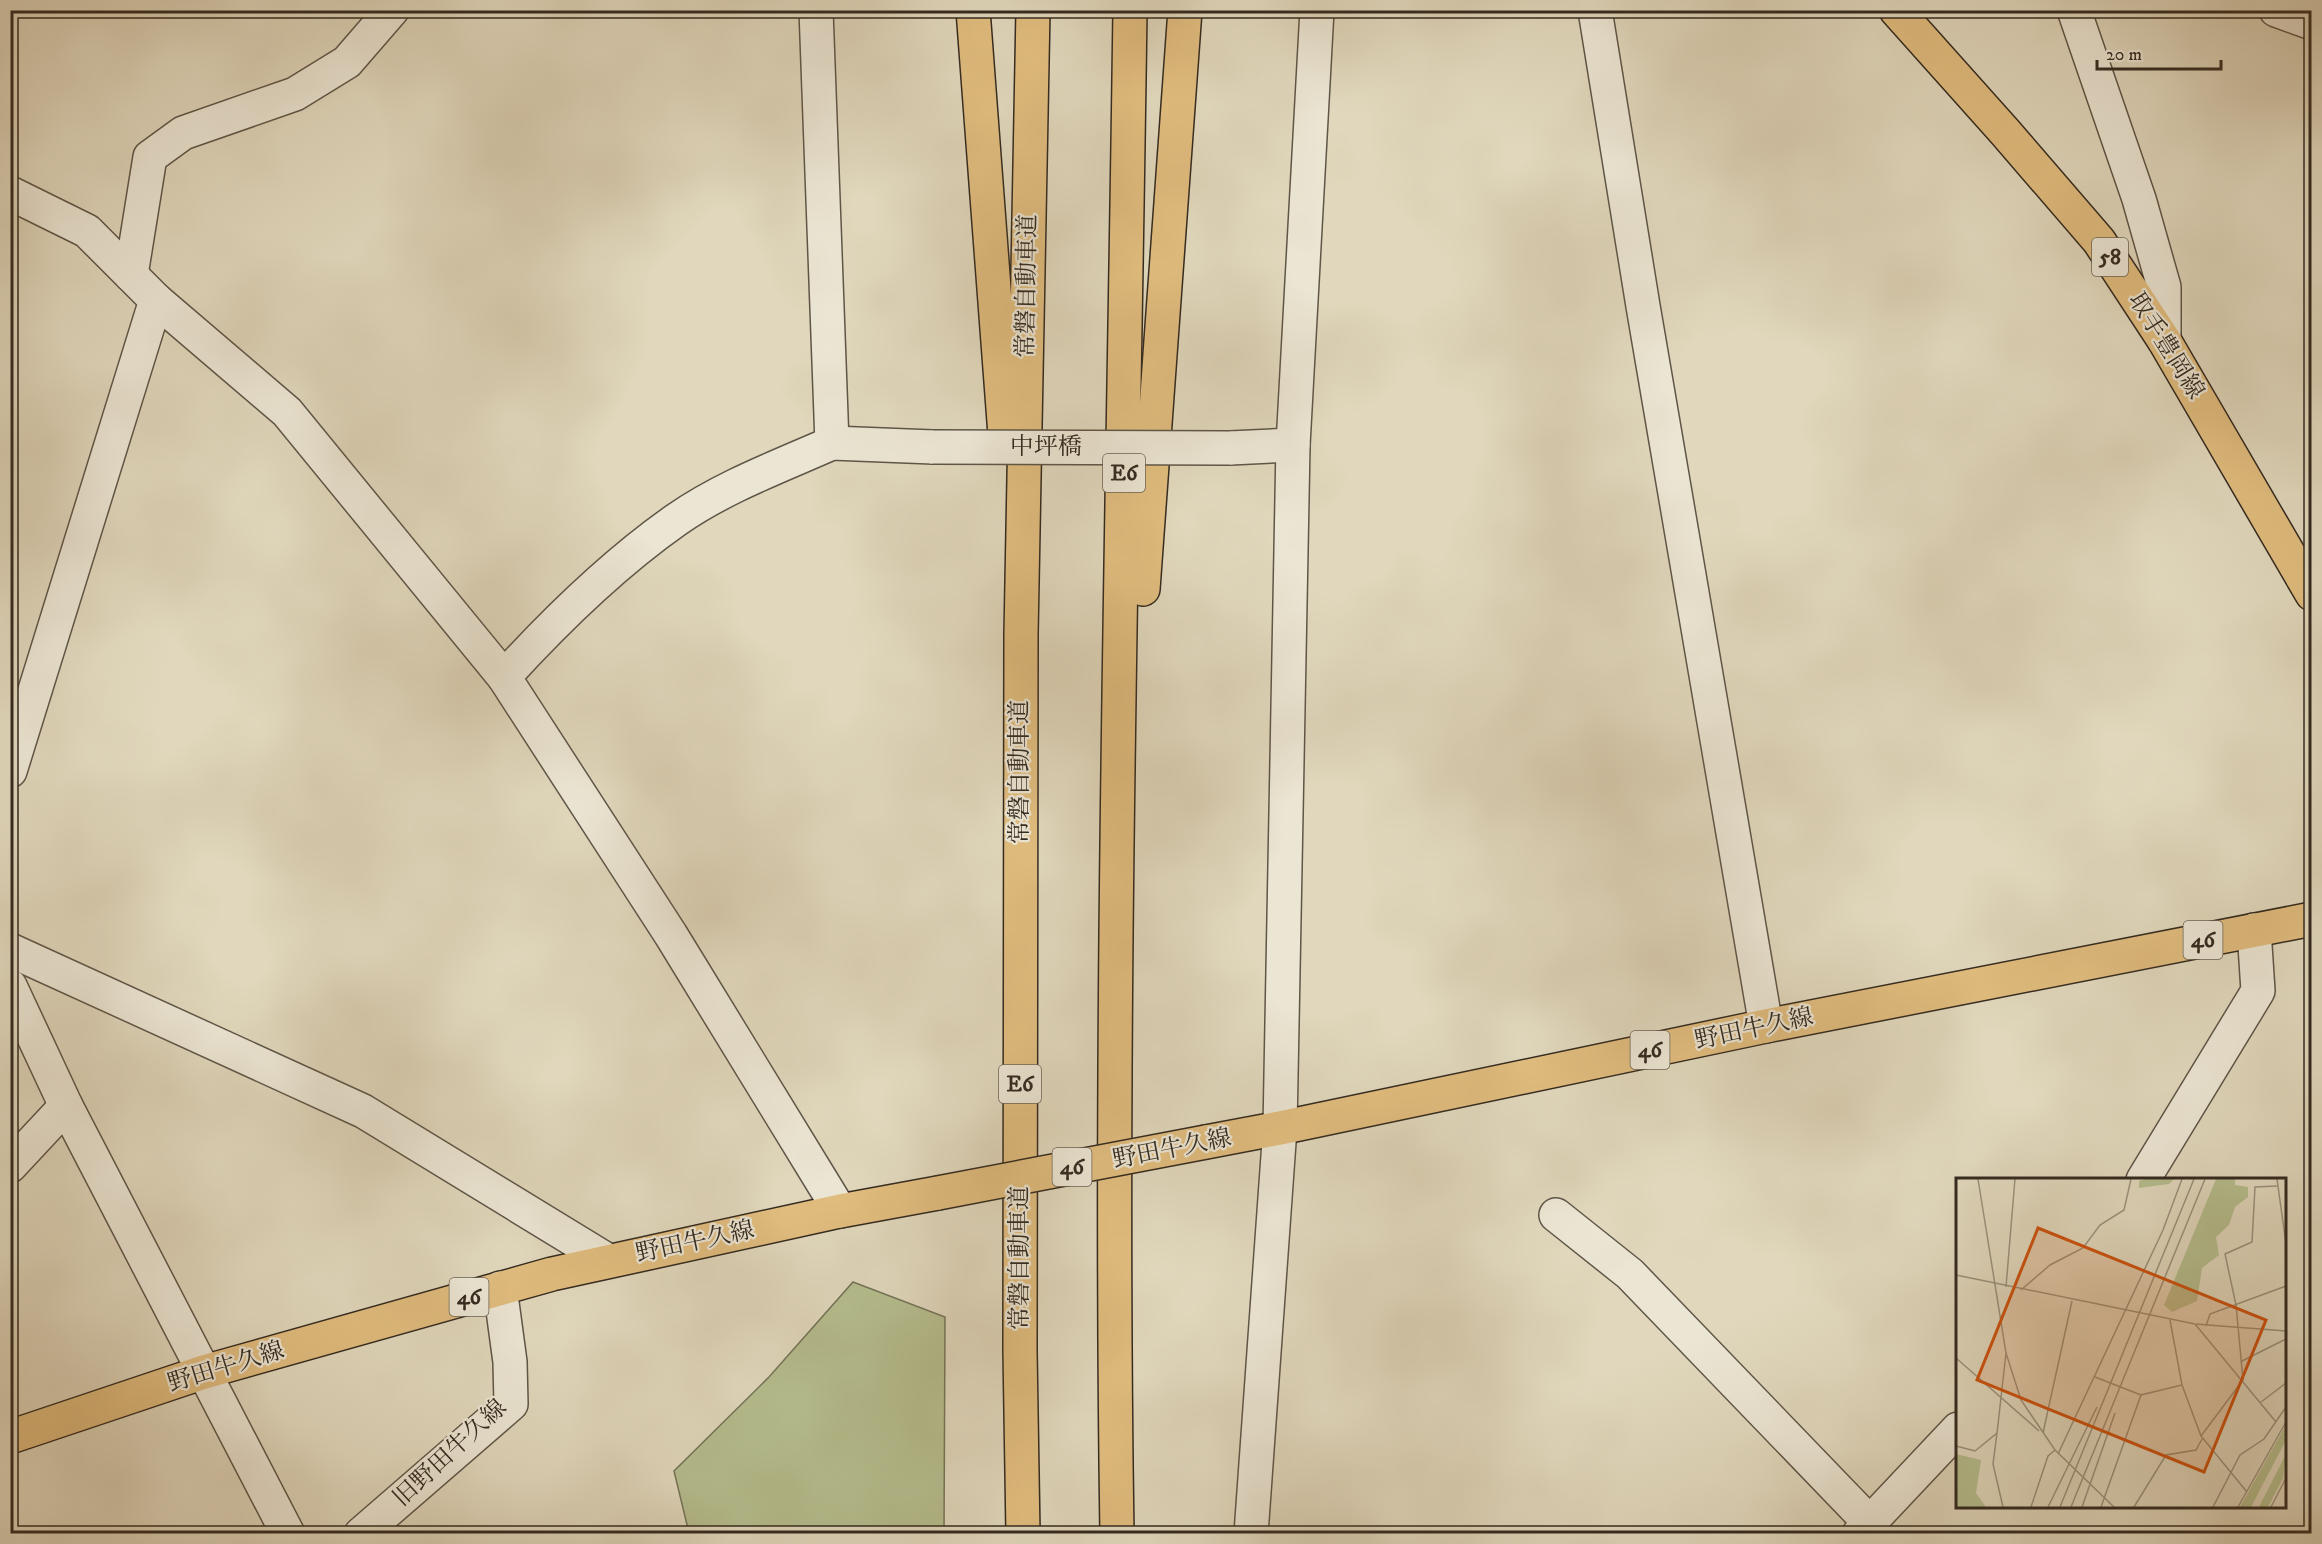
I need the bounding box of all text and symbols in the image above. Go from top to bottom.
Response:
scale bar [2097,33,2222,71]
text: 20 m [2106,44,2142,66]
street label: 常磐自動車道 [1011,214,1043,358]
road number: 58 [2092,238,2128,276]
street label: 取手豊岡線 [2121,287,2211,405]
street label: 中坪橋 [1010,432,1082,462]
road number: E6 [1103,454,1145,492]
street label: 常磐自動車道 [1005,700,1035,844]
road number: 46 [2184,921,2222,959]
street label: 野田牛久線 [1692,1002,1816,1056]
road number: 46 [1630,1031,1670,1069]
road number: E6 [999,1065,1041,1103]
street label: 野田牛久線 [1110,1123,1234,1175]
road number: 46 [1052,1148,1092,1186]
inset map [1956,1178,2286,1508]
street label: 常磐自動車道 [1005,1186,1035,1330]
street label: 野田牛久線 [633,1215,757,1269]
road number: 46 [450,1278,488,1316]
street label: 野田牛久線 [164,1335,288,1399]
street label: 旧野田牛久線 [387,1393,513,1513]

